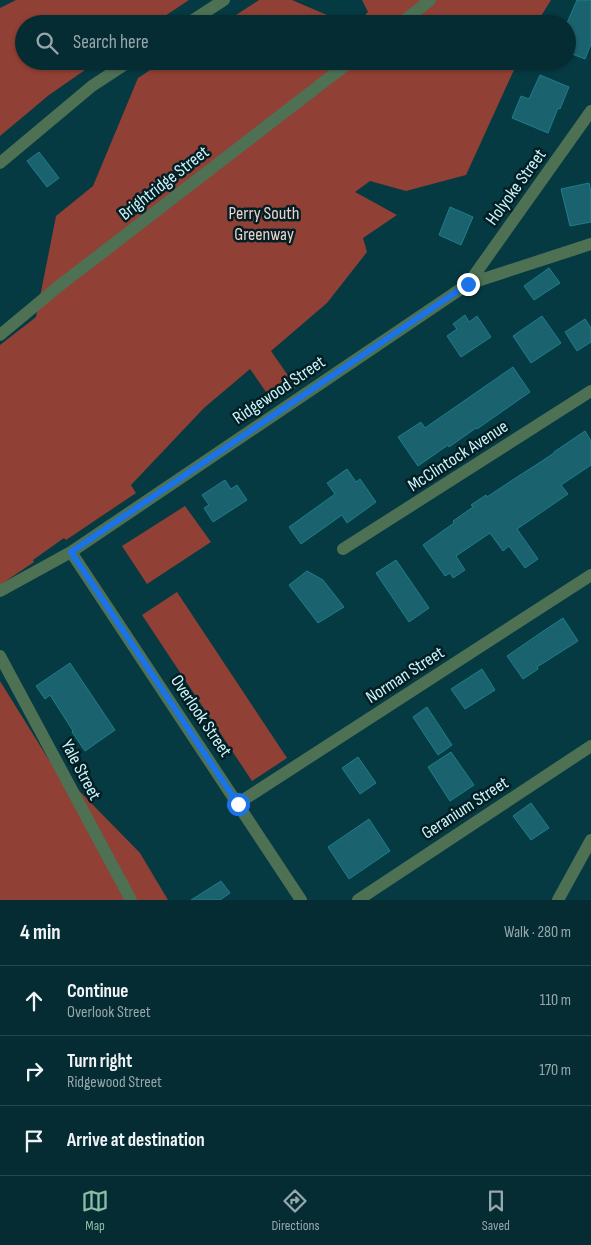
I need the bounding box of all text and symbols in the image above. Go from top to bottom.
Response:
search box [15,15,576,70]
icon: search [33,29,61,57]
text: Search here [73,31,149,54]
street label: Brightridge Street [115,141,214,225]
street label: Holyoke Street [481,144,551,229]
park label: Perry South Greenway [228,203,300,245]
route end [457,273,480,296]
street label: Ridgewood Street [229,351,330,429]
street label: McClintock Avenue [404,416,512,496]
street label: Norman Street [362,642,448,708]
street label: Overlook Street [166,671,236,761]
street label: Yale Street [56,736,106,804]
street label: Geranium Street [418,772,513,844]
route start [227,793,250,816]
text: 4 min [20,920,61,945]
text: Walk · 280 m [504,923,571,942]
text: Continue [67,980,128,1003]
icon: ahead [20,987,48,1015]
text: 110 m [540,991,571,1010]
text: Overlook Street [67,1003,151,1022]
text: Turn right [67,1050,132,1073]
icon: right [20,1057,48,1085]
text: 170 m [539,1061,571,1080]
text: Ridgewood Street [67,1073,162,1092]
icon: arrive [20,1127,48,1155]
text: Arrive at destination [67,1129,205,1152]
tab: Map [81,1187,109,1234]
tab: Directions [271,1187,320,1234]
tab: Saved [482,1187,510,1234]

